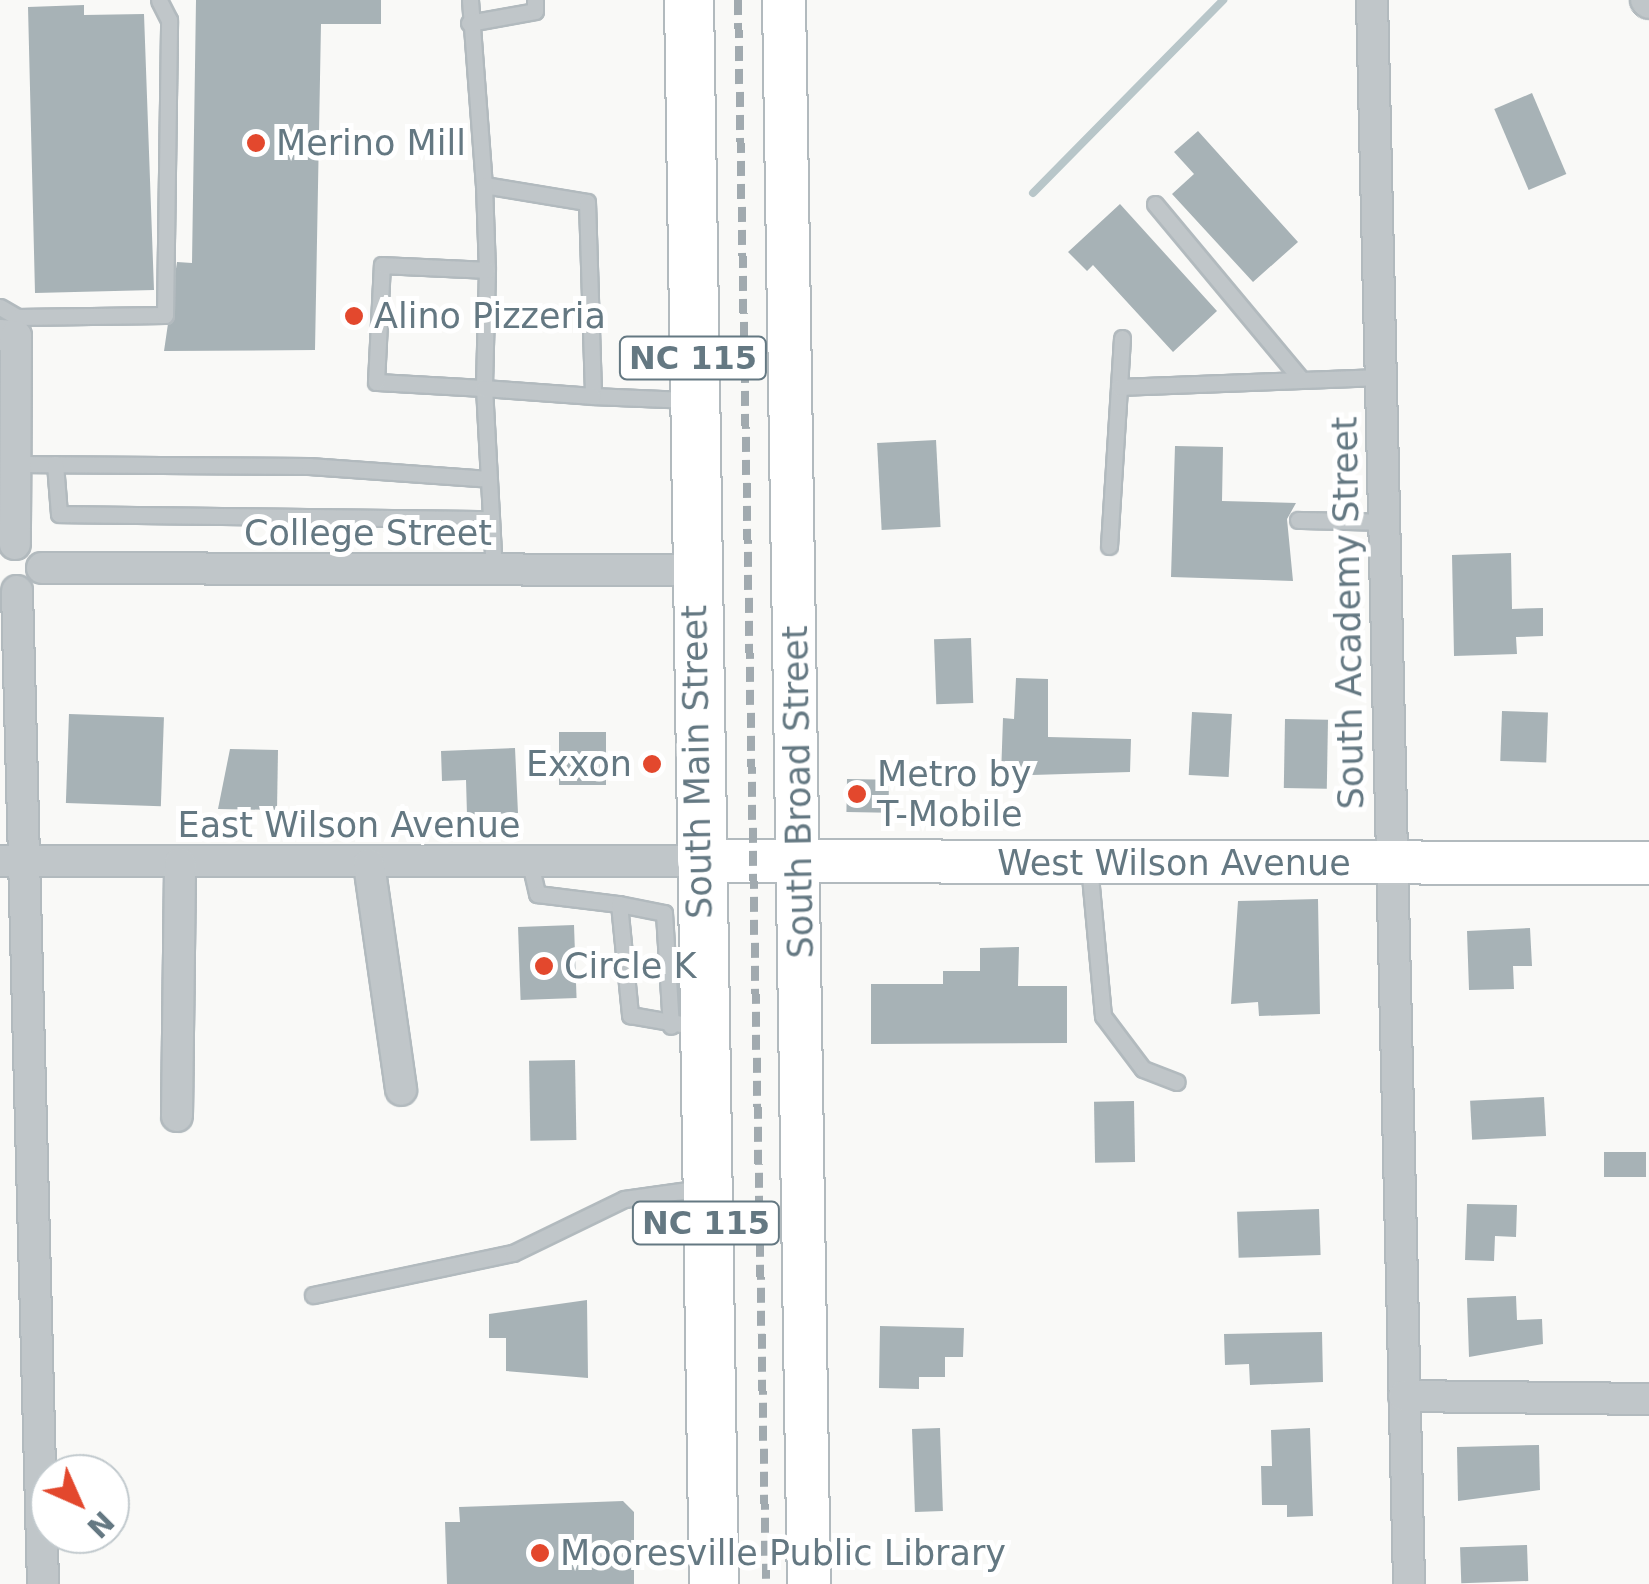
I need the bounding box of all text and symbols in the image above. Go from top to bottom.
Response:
place label: Merino Mill [276,122,466,164]
marker: Merino Mill [245,132,267,154]
place label: Alino Pizzeria [374,295,606,337]
marker: Alino Pizzeria [343,305,365,327]
road number: NC 115 [618,331,768,385]
street label: South Academy Street [1324,416,1372,810]
street label: College Street [244,512,492,554]
street label: South Main Street [673,605,721,919]
street label: South Broad Street [774,625,822,959]
place label: Exxon [526,743,632,785]
marker: Exxon [641,753,663,775]
place label: Metro by T-Mobile [877,753,1032,835]
marker: Metro by T-Mobile [846,783,868,805]
street label: East Wilson Avenue [178,804,520,846]
street label: West Wilson Avenue [997,842,1351,884]
place label: Circle K [564,945,696,987]
marker: Circle K [533,955,555,977]
road number: NC 115 [631,1196,781,1250]
north arrow [30,1454,130,1554]
text: N [80,1504,120,1544]
place label: Mooresville Public Library [560,1532,1006,1574]
marker: Mooresville Public Library [529,1542,551,1564]

